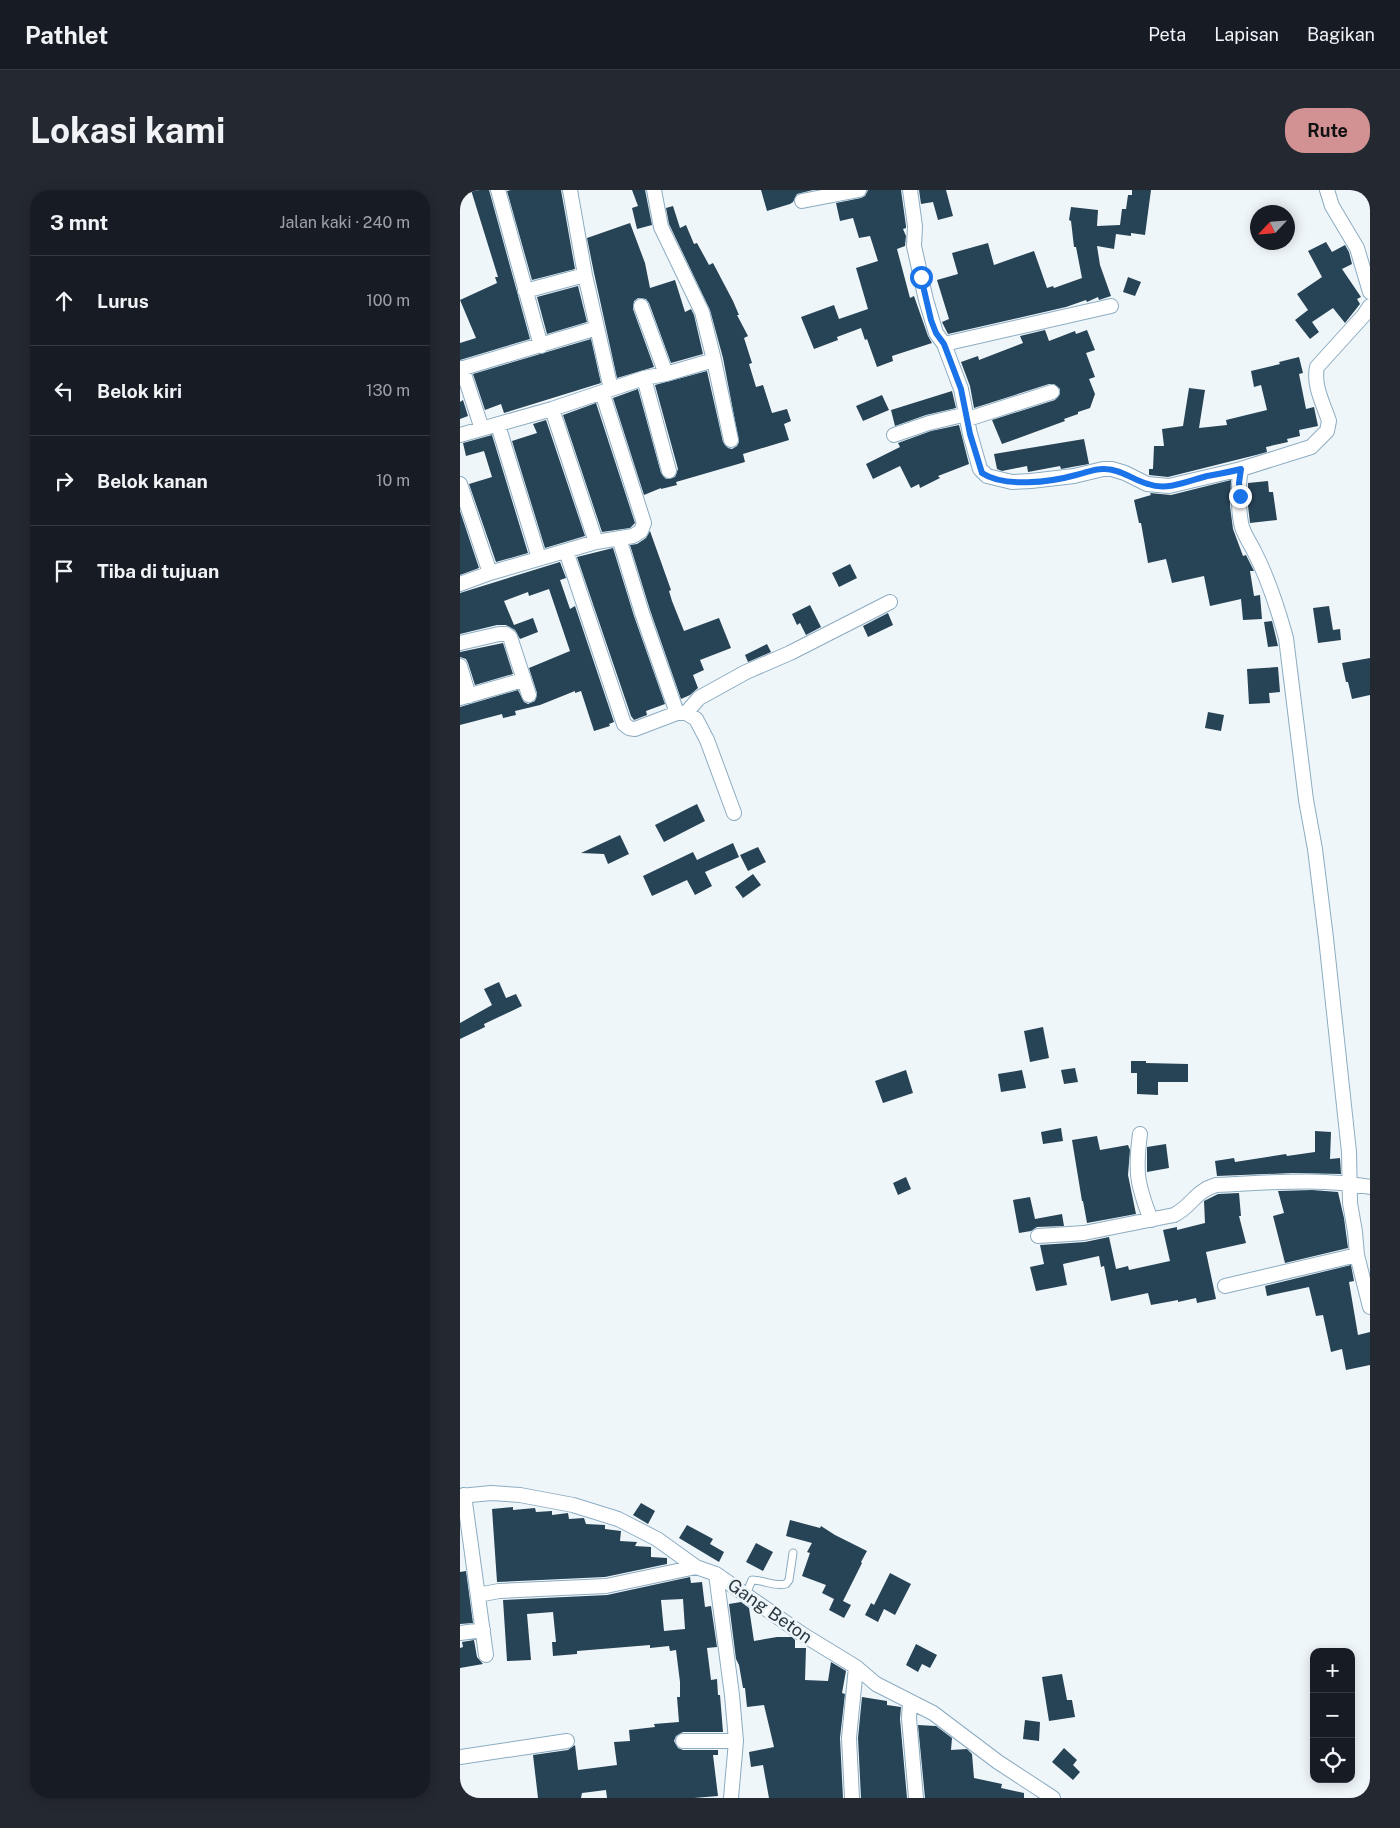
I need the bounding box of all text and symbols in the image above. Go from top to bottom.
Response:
text: Pathlet [25,21,108,49]
text: Peta [1148,24,1186,45]
text: Lapisan [1214,24,1279,45]
text: Bagikan [1307,24,1375,45]
button: Rute [1285,108,1370,153]
text: Lokasi kami [30,110,225,151]
north arrow [1250,205,1295,250]
text: 3 mnt [50,210,108,235]
text: Jalan kaki · 240 m [279,213,410,232]
route start [910,266,933,289]
icon: ahead [50,287,78,315]
text: Lurus [97,290,149,312]
text: 100 m [366,291,410,310]
icon: left [50,377,78,405]
text: Belok kiri [97,380,182,402]
text: 130 m [366,381,410,400]
icon: right [50,467,78,495]
text: Belok kanan [97,470,208,492]
text: 10 m [376,471,410,490]
route end [1229,485,1252,508]
icon: arrive [50,557,78,585]
text: Tiba di tujuan [97,560,219,582]
street label: Gang Beton [724,1574,817,1647]
map controls [1310,1648,1355,1783]
button: + [1310,1648,1355,1693]
button: − [1310,1693,1355,1738]
button: locate [1310,1738,1355,1783]

